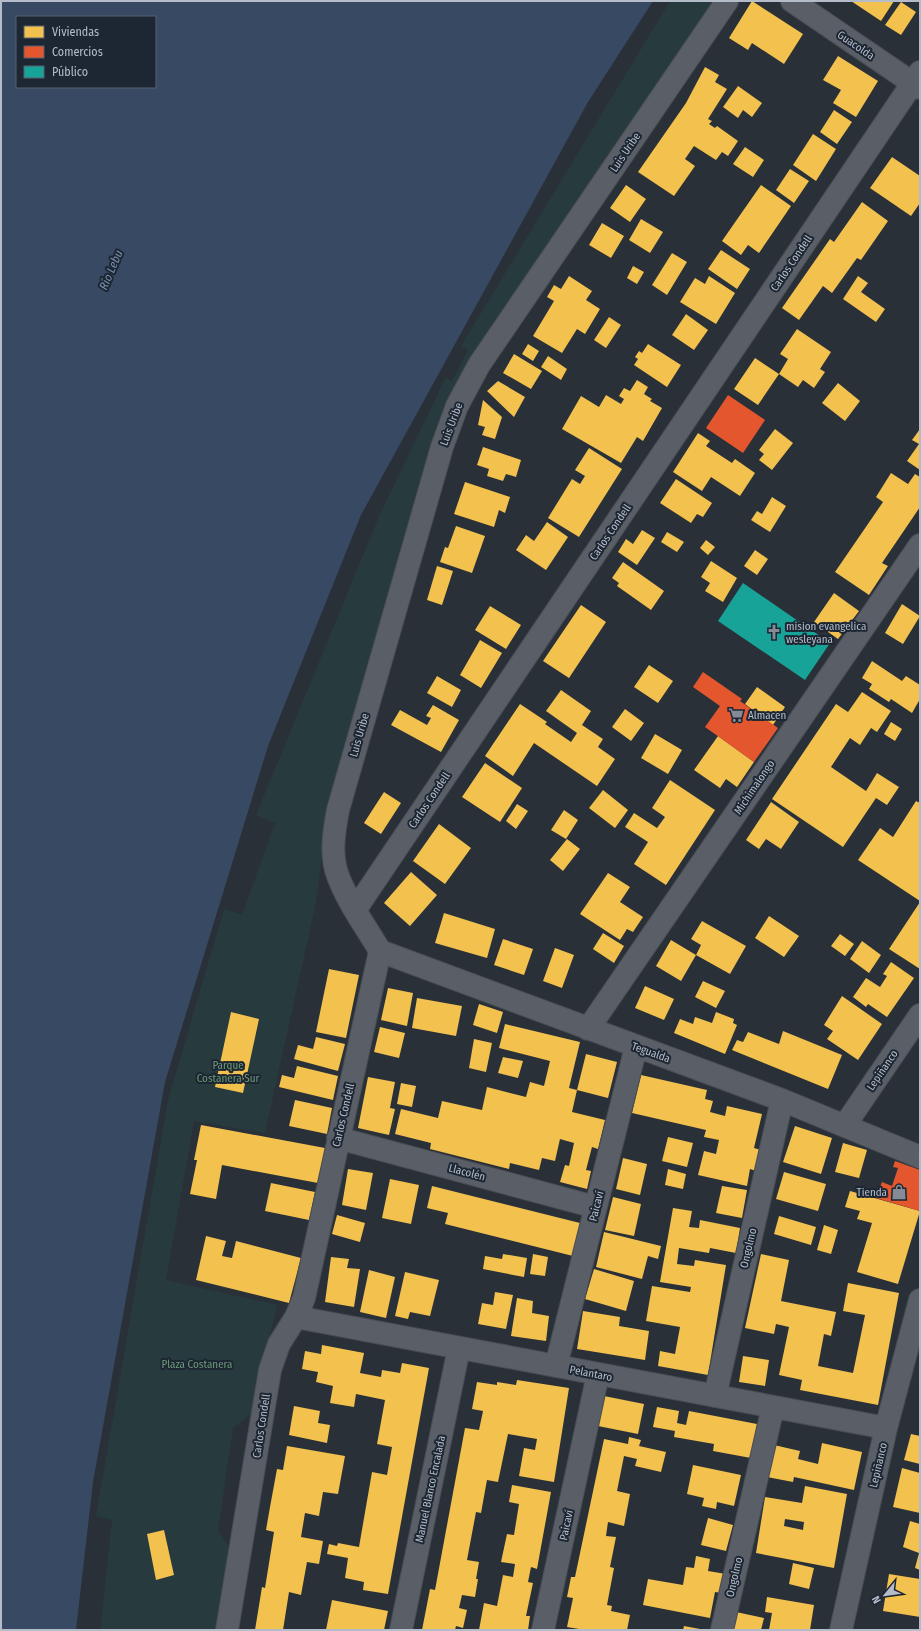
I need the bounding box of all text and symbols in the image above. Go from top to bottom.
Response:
legend [16,16,156,88]
text: Viviendas [52,25,99,39]
street label: Guacolda [835,28,877,63]
text: Comercios [52,45,103,59]
text: Público [52,65,88,79]
street label: Luis Uribe [607,130,643,175]
street label: Carlos Condell [768,233,815,294]
water label: Río Lebu [96,248,126,292]
street label: Luis Uribe [437,401,466,447]
street label: Carlos Condell [587,502,634,563]
place label: mision evangelica wesleyana [786,620,866,646]
church icon: mision evangelica wesleyana [765,623,783,641]
supermarket icon: Almacen [727,706,745,724]
place label: Almacen [748,709,786,722]
street label: Luis Uribe [347,712,372,759]
street label: Michimalongo [731,757,777,817]
street label: Carlos Condell [406,770,453,831]
street label: Tegualda [630,1039,672,1065]
street label: Lepiñanco [864,1047,901,1093]
park label: Parque Costanera Sur [197,1059,259,1085]
street label: Carlos Condell [330,1082,357,1148]
street label: Llacolén [447,1161,487,1184]
shop icon: Tienda [890,1183,908,1201]
place label: Tienda [857,1186,887,1199]
street label: Paicaví [586,1189,607,1223]
street label: Ongolmo [738,1227,759,1269]
park label: Plaza Costanera [162,1358,232,1371]
street label: Pelantaro [568,1363,614,1384]
street label: Carlos Condell [250,1393,273,1459]
street label: Manuel Blanco Encalada [413,1435,448,1544]
street label: Lepiñanco [867,1441,890,1489]
street label: Paicaví [557,1508,576,1542]
street label: Ongolmo [724,1556,745,1598]
north arrow [865,1575,905,1615]
text: N [869,1594,884,1606]

